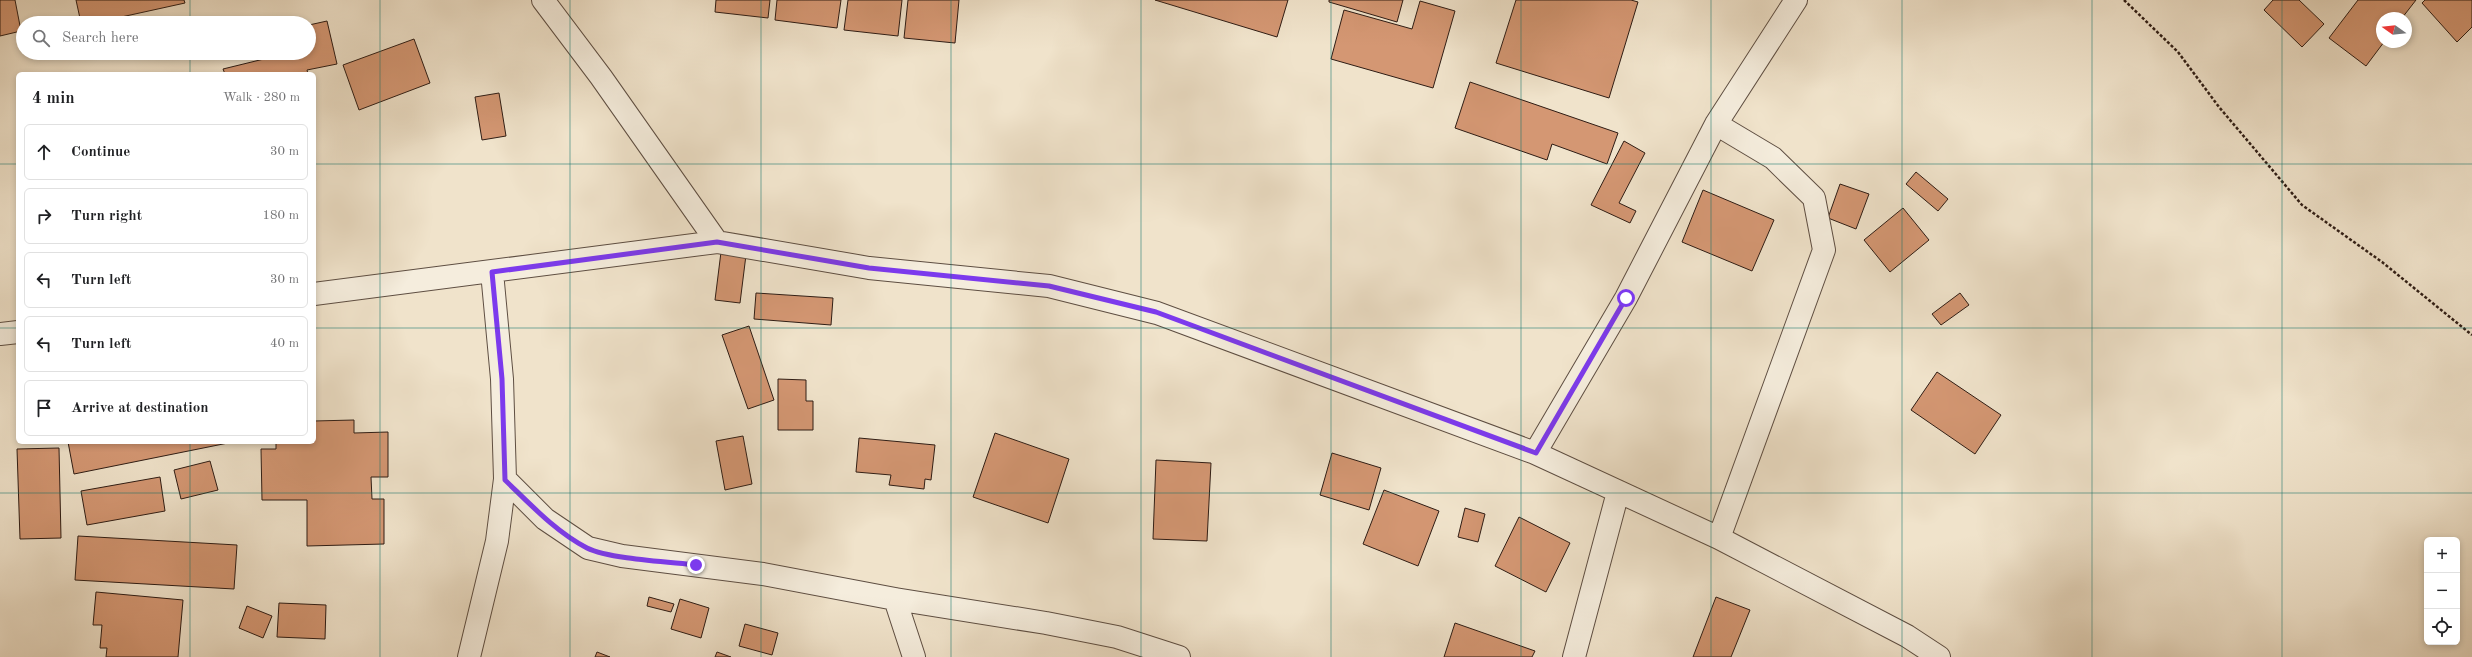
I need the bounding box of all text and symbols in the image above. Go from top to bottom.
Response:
north arrow [2376,12,2412,48]
search box [16,16,316,60]
icon: search [30,27,52,49]
text: Search here [62,31,139,46]
text: 4 min [32,90,75,107]
text: Walk · 280 m [223,91,300,104]
icon: ahead [33,141,55,163]
text: Continue [71,145,130,160]
text: 30 m [270,145,299,158]
icon: right [33,205,55,227]
text: Turn right [71,209,142,224]
text: 180 m [262,209,299,222]
icon: left [33,269,55,291]
text: Turn left [71,273,131,288]
text: 30 m [270,273,299,286]
route start [1617,289,1635,307]
icon: left [33,333,55,355]
text: Turn left [71,337,131,352]
text: 40 m [270,337,299,350]
icon: arrive [33,397,55,419]
text: Arrive at destination [71,401,209,416]
map controls [2424,537,2460,645]
button: + [2424,537,2460,573]
route end [687,556,705,574]
button: − [2424,573,2460,609]
button: locate [2424,609,2460,645]

